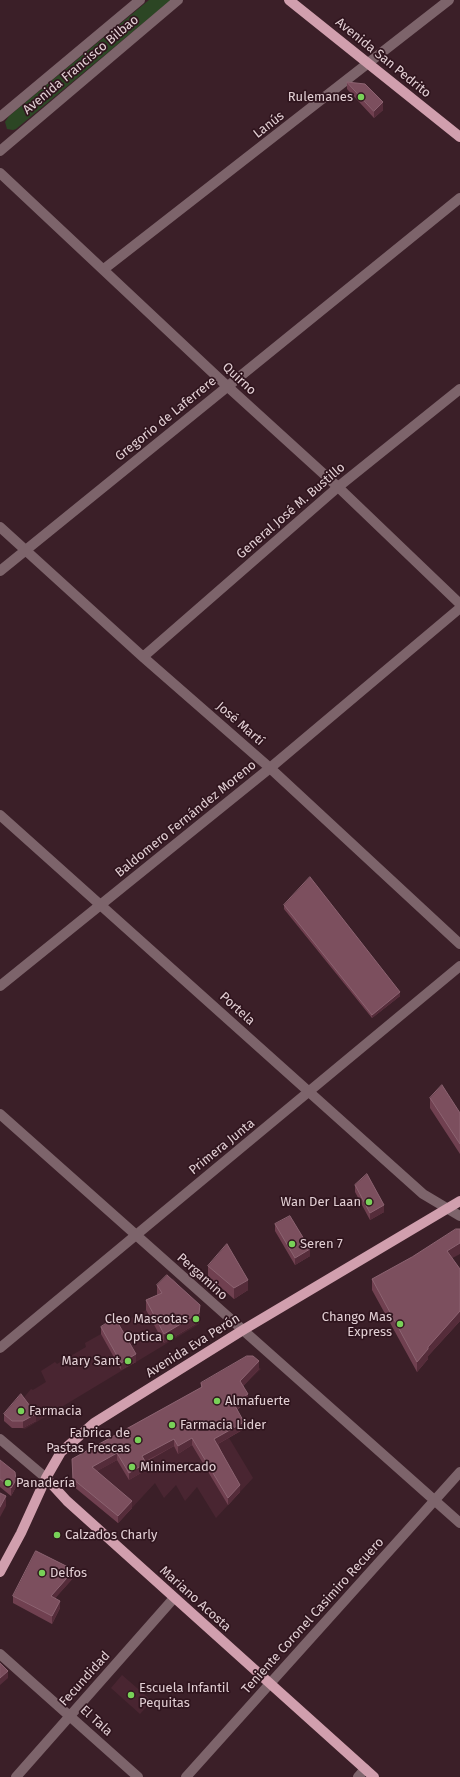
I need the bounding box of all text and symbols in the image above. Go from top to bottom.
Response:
street label: Avenida Francisco Bilbao [20,12,142,118]
street label: Avenida San Pedrito [332,15,434,101]
place label: Rulemanes [288,89,353,105]
marker: Rulemanes [356,92,366,102]
street label: Lanús [251,108,287,142]
street label: Quirno [219,360,259,398]
street label: Gregorio de Laferrere [112,374,220,464]
street label: General José M. Bustillo [234,460,348,562]
street label: José Martí [213,699,267,749]
street label: Baldomero Fernández Moreno [112,757,260,881]
street label: Portela [216,989,258,1029]
street label: Primera Junta [186,1116,258,1178]
place label: Wan Der Laan [281,1194,361,1210]
marker: Wan Der Laan [364,1197,374,1207]
place label: Seren 7 [300,1236,343,1252]
marker: Seren 7 [287,1239,297,1249]
street label: Pergamino [173,1250,231,1304]
place label: Chango Mas Express [322,1309,392,1340]
place label: Cleo Mascotas [105,1311,188,1327]
street label: Avenida Eva Perón [143,1311,243,1381]
marker: Cleo Mascotas [191,1314,201,1324]
marker: Chango Mas Express [395,1319,405,1329]
place label: Optica [124,1329,162,1345]
marker: Optica [165,1332,175,1342]
place label: Mary Sant [61,1353,120,1369]
marker: Mary Sant [123,1356,133,1366]
place label: Almafuerte [225,1393,290,1409]
marker: Almafuerte [212,1396,222,1406]
place label: Farmacia [29,1403,82,1419]
marker: Farmacia [16,1406,26,1416]
place label: Farmacia Lider [180,1417,266,1433]
marker: Farmacia Lider [167,1420,177,1430]
place label: Fabrica de Pastas Frescas [46,1425,130,1456]
marker: Fabrica de Pastas Frescas [133,1435,143,1445]
place label: Minimercado [140,1459,216,1475]
marker: Minimercado [127,1462,137,1472]
place label: Panadería [16,1475,75,1491]
marker: Panadería [3,1478,13,1488]
place label: Calzados Charly [65,1527,157,1543]
marker: Calzados Charly [52,1530,62,1540]
street label: Teniente Coronel Casimiro Recuero [239,1535,387,1697]
street label: Mariano Acosta [156,1563,234,1635]
place label: Delfos [50,1565,87,1581]
marker: Delfos [37,1568,47,1578]
street label: Fecundidad [56,1648,114,1710]
place label: Escuela Infantil Pequitas [139,1680,229,1711]
marker: Escuela Infantil Pequitas [126,1690,136,1700]
street label: El Tala [77,1703,115,1739]

